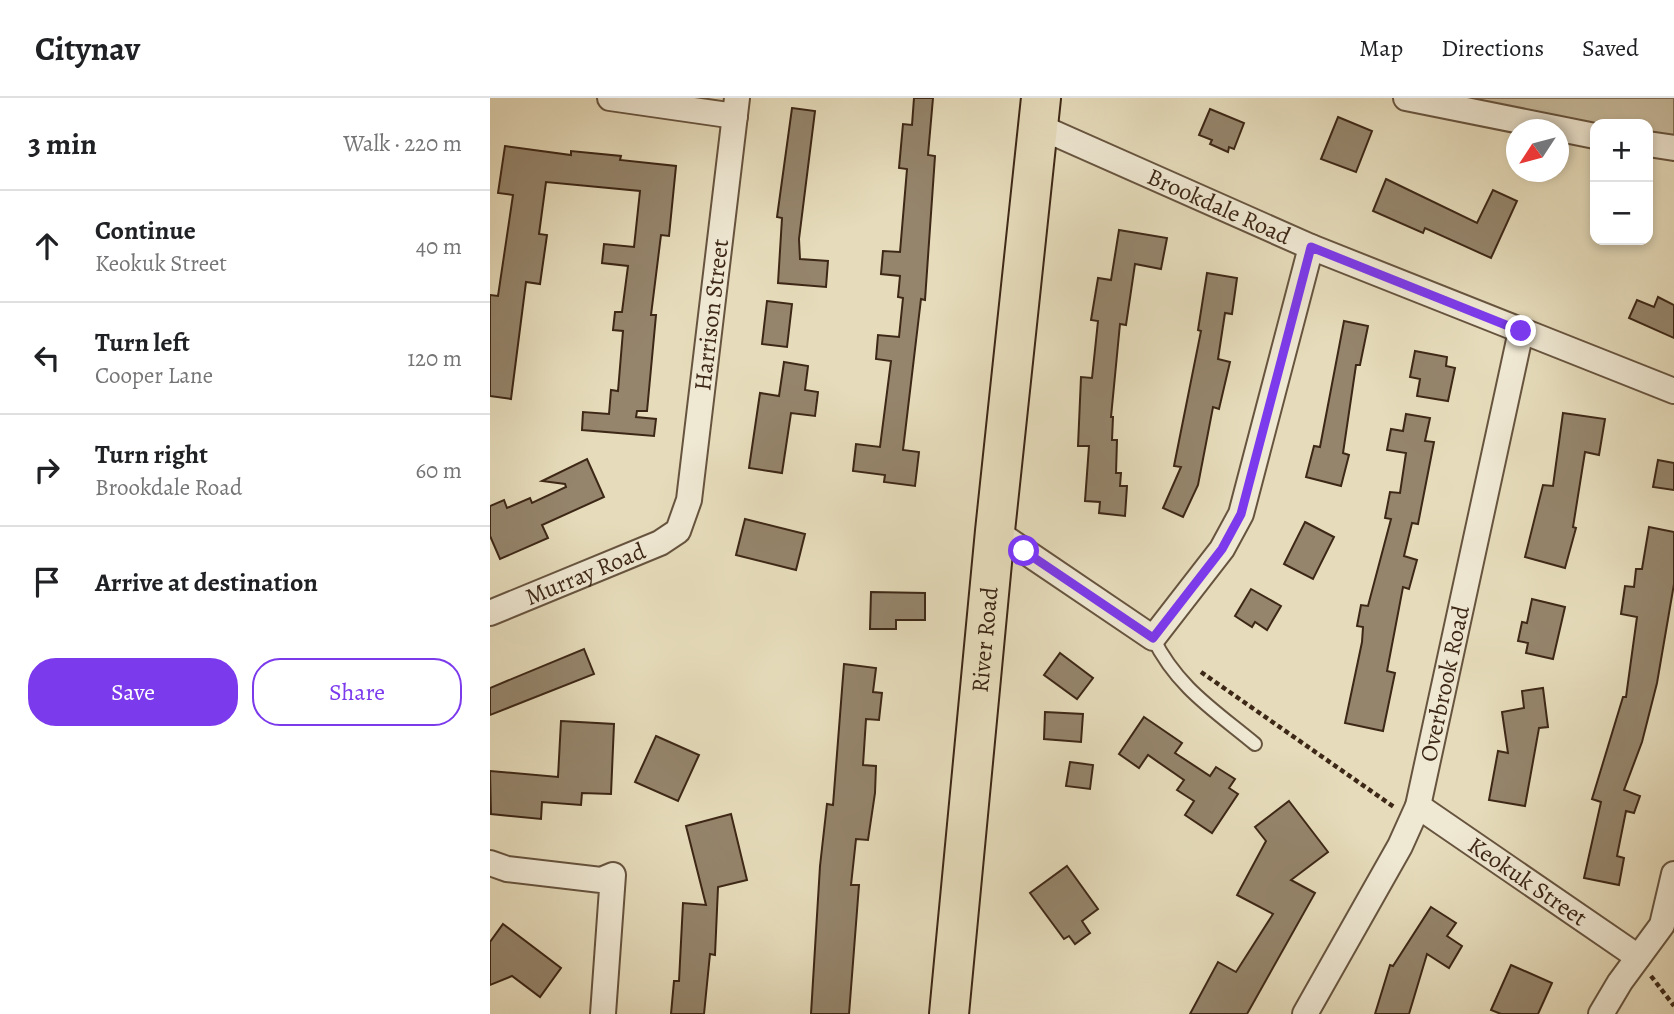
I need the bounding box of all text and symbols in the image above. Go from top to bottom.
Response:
text: Citynav [35,26,140,71]
text: Map [1359,32,1403,64]
text: Directions [1441,32,1544,64]
text: Saved [1582,32,1639,64]
north arrow [1506,119,1569,182]
map controls [1590,119,1653,245]
button: + [1590,119,1653,182]
text: 3 min [28,124,97,164]
text: Walk · 220 m [343,128,462,159]
street label: Brookdale Road [1142,160,1296,252]
button: − [1590,182,1653,245]
text: Continue [95,213,196,248]
icon: ahead [28,227,66,265]
text: 40 m [416,231,462,262]
street label: Harrison Street [686,237,736,392]
text: Keokuk Street [95,248,227,279]
route end [1505,315,1536,346]
text: Turn left [95,325,190,360]
icon: left [28,339,66,377]
text: 120 m [407,343,462,374]
text: Cooper Lane [95,360,213,391]
text: Turn right [95,437,208,472]
icon: right [28,451,66,489]
text: 60 m [415,455,462,486]
text: Brookdale Road [95,472,242,503]
street label: Murray Road [520,535,650,613]
route start [1008,535,1039,566]
icon: arrive [28,563,66,601]
text: Arrive at destination [95,565,318,600]
street label: River Road [964,585,1006,694]
street label: Overbrook Road [1412,603,1477,765]
button: Save [28,658,238,726]
button: Share [252,658,462,726]
street label: Keokuk Street [1462,829,1594,933]

